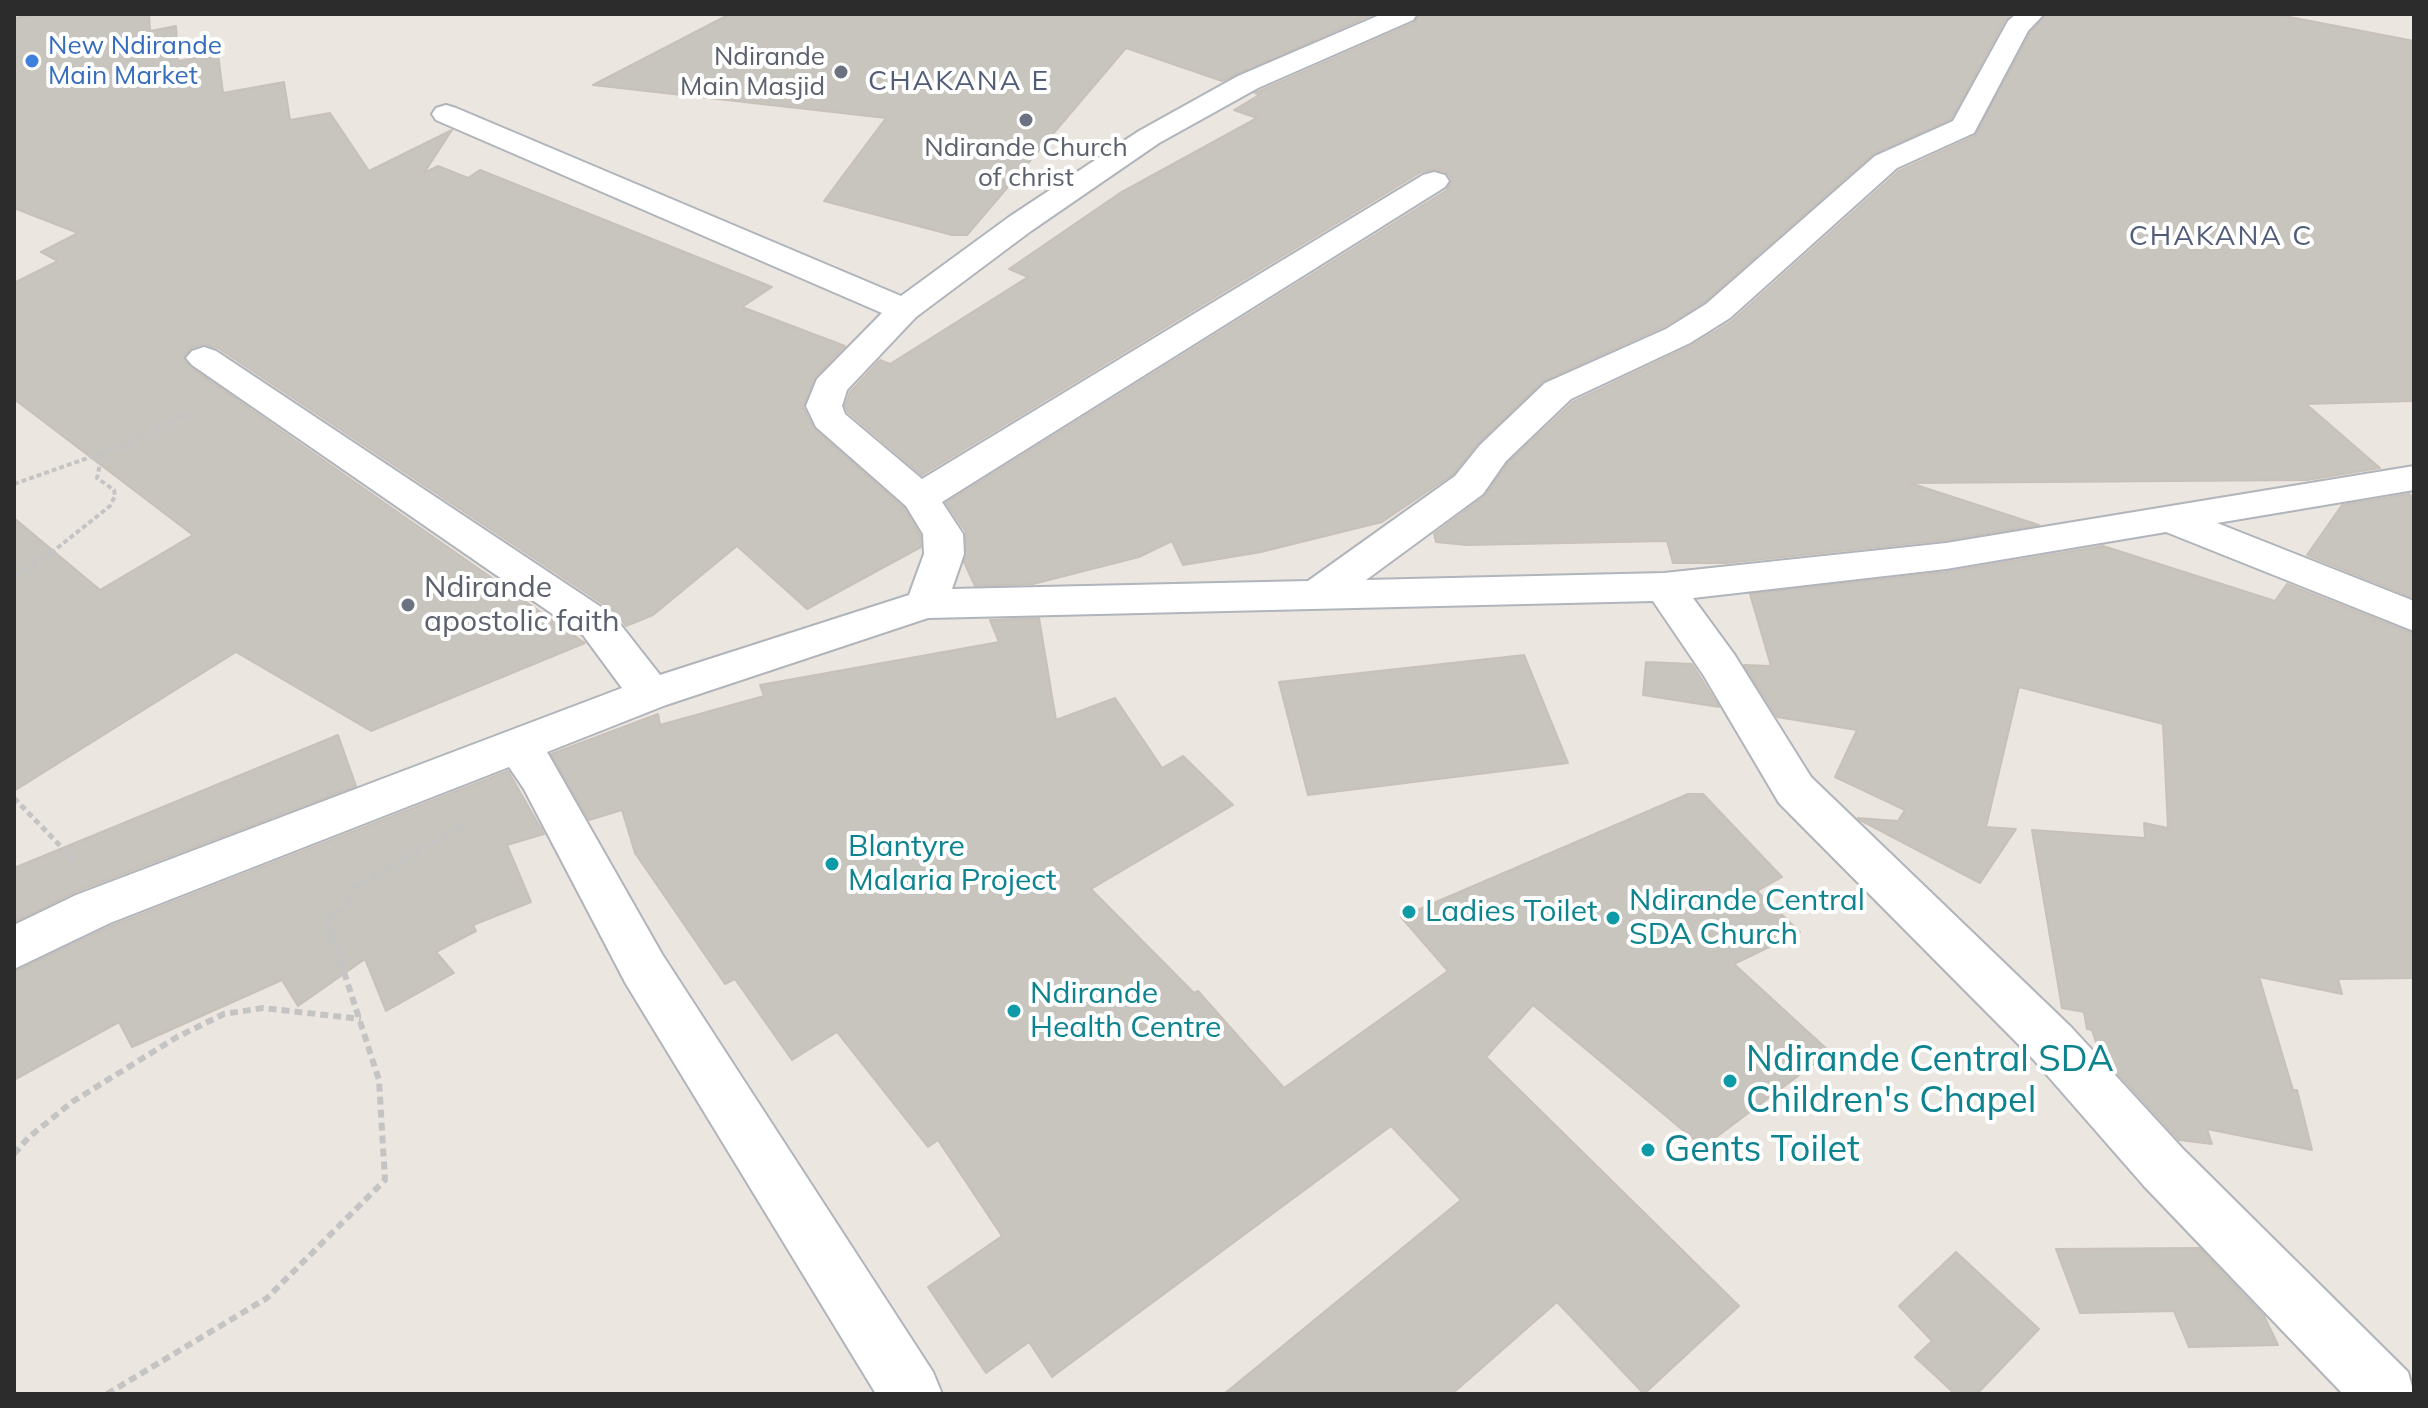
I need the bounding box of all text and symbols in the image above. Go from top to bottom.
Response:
place label: New Ndirande Main Market [48,30,222,92]
place label: Ndirande Main Masjid [680,41,825,102]
marker: New Ndirande Main Market [23,52,41,70]
marker: Ndirande Main Masjid [832,63,850,81]
district label: CHAKANA E [868,65,1050,99]
marker: Ndirande Church of christ [1017,111,1035,129]
place label: Ndirande Church of christ [924,132,1128,194]
district label: CHAKANA C [2129,220,2313,254]
place label: Ndirande apostolic faith [424,570,620,640]
marker: Ndirande apostolic faith [399,596,417,614]
place label: Blantyre Malaria Project [848,829,1057,900]
marker: Blantyre Malaria Project [823,855,841,873]
place label: Ndirande Central SDA Church [1629,883,1865,954]
place label: Ladies Toilet [1425,894,1598,930]
marker: Ladies Toilet [1400,903,1418,921]
marker: Ndirande Central SDA Church [1604,909,1622,927]
place label: Ndirande Health Centre [1030,976,1221,1046]
marker: Ndirande Health Centre [1005,1002,1023,1020]
place label: Ndirande Central SDA Children's Chapel [1746,1038,2114,1123]
marker: Ndirande Central SDA Children's Chapel [1721,1072,1739,1090]
place label: Gents Toilet [1664,1128,1860,1172]
marker: Gents Toilet [1639,1141,1657,1159]

